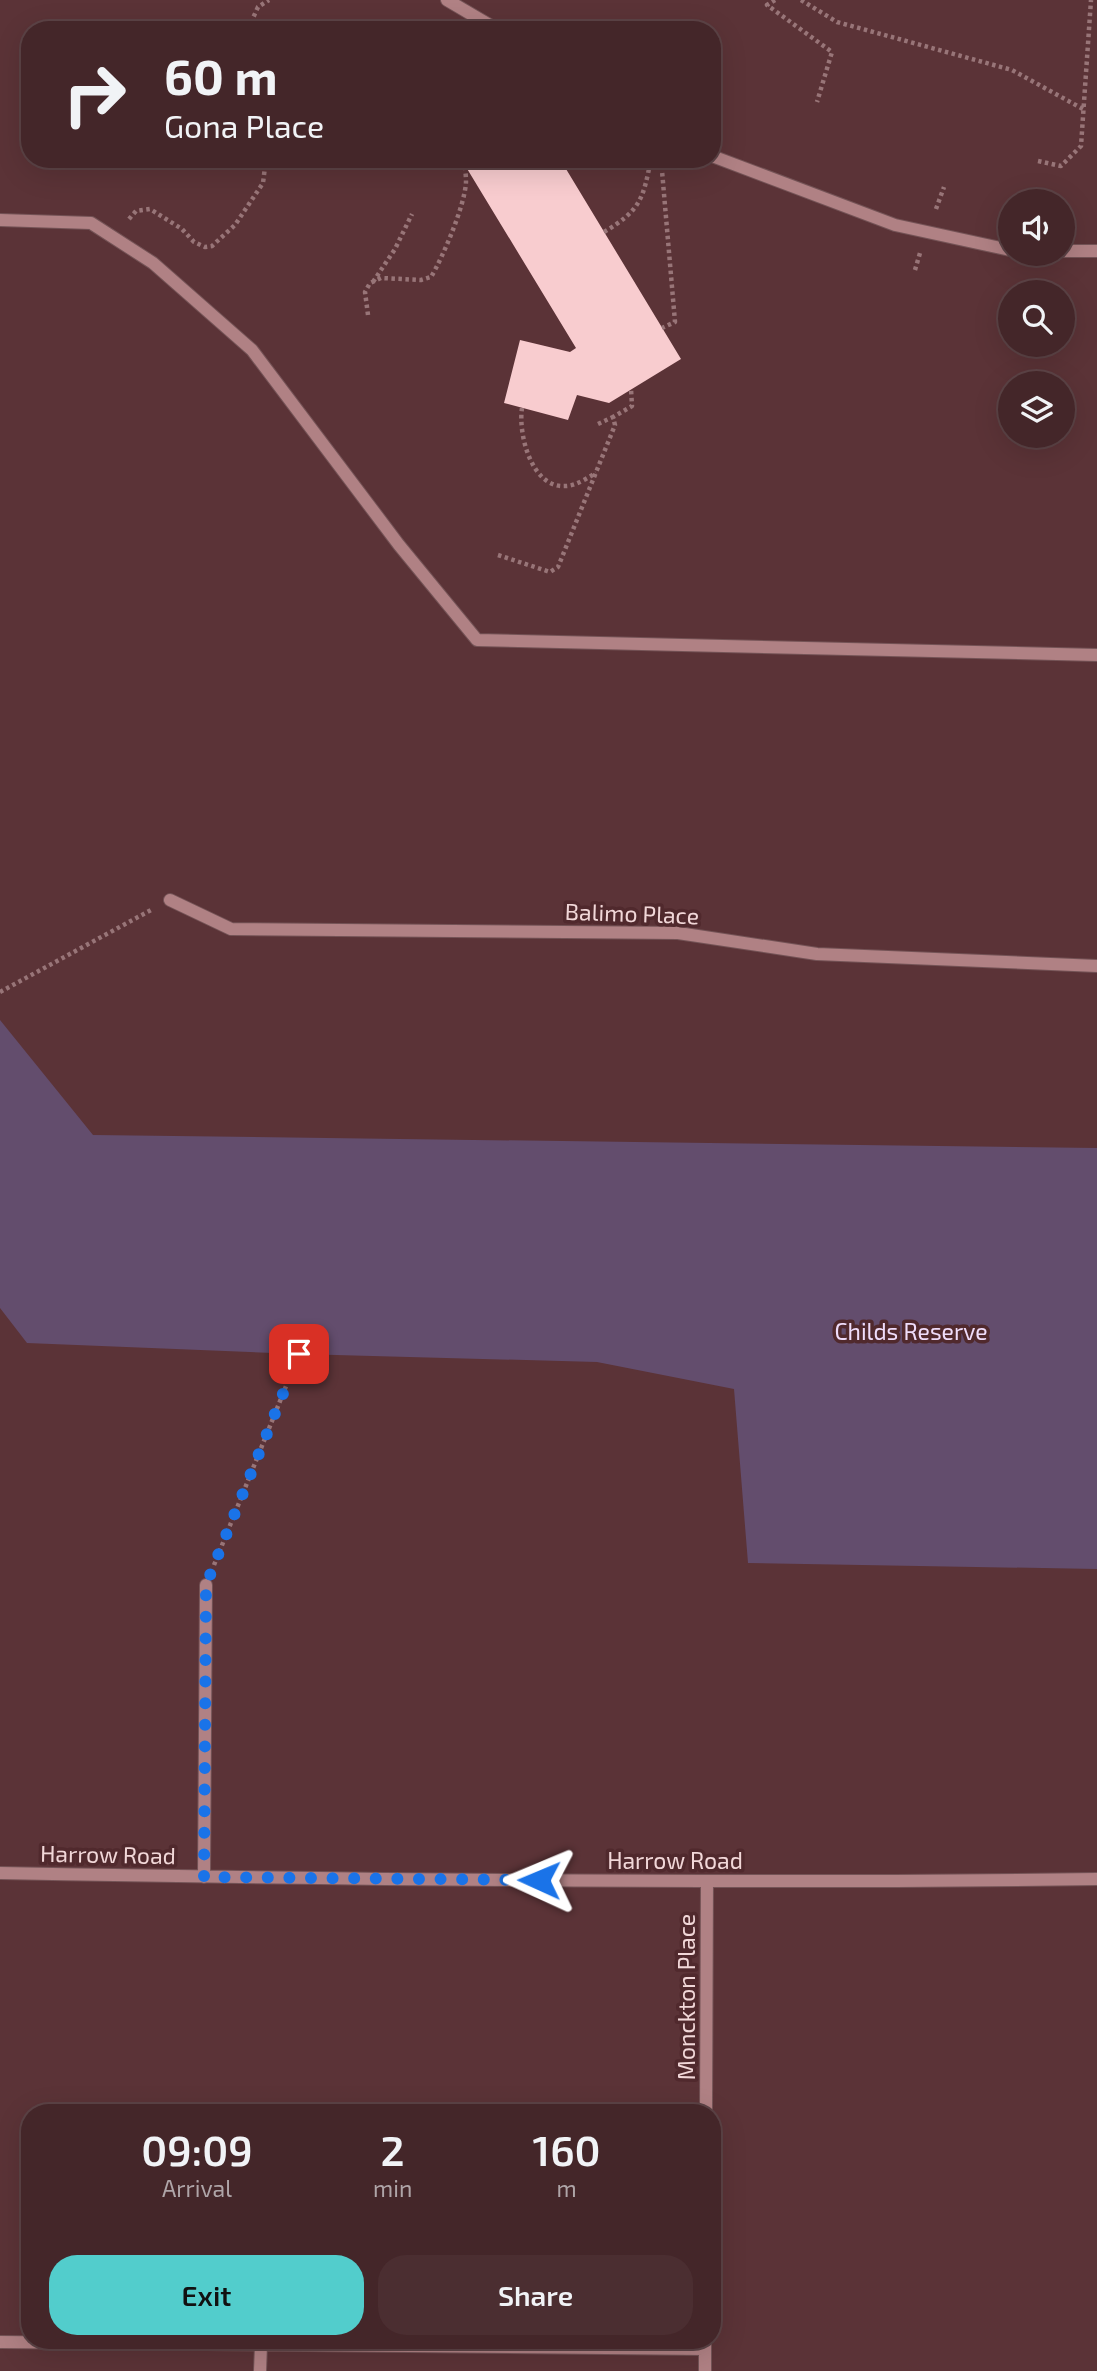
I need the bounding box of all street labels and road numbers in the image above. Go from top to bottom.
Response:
street label: Balimo Place [564,897,700,929]
street label: Harrow Road [40,1839,176,1869]
street label: Harrow Road [607,1846,743,1874]
street label: Monckton Place [672,1914,700,2080]

